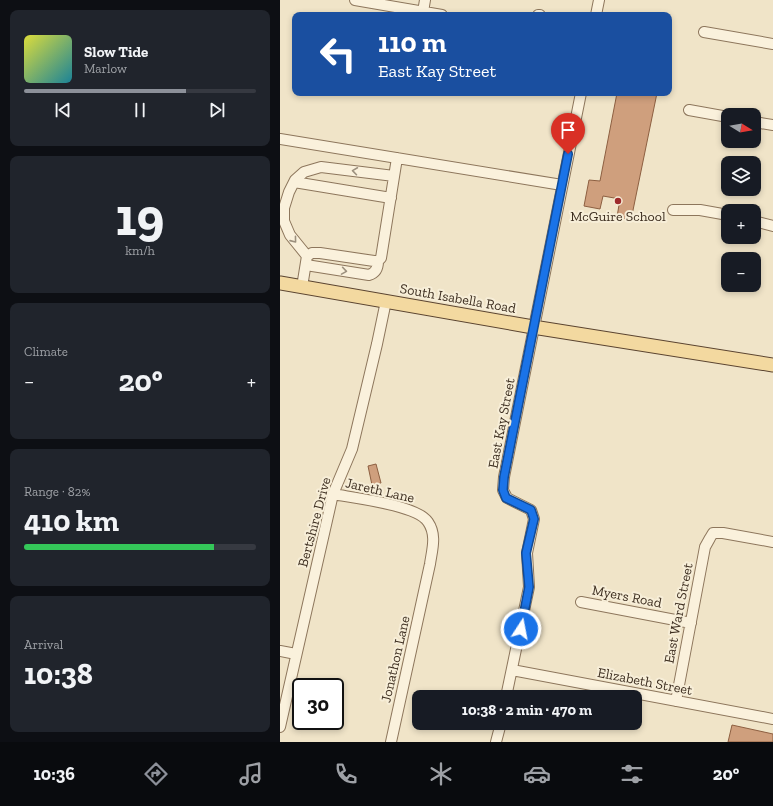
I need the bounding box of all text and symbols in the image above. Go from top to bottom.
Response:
text: 110 m [378,26,447,59]
icon: left [312,28,364,80]
text: Slow Tide [84,43,148,61]
text: East Kay Street [378,60,496,82]
text: Marlow [84,61,127,76]
icon: previous [52,99,74,121]
icon: pause [129,99,151,121]
icon: next [206,99,228,121]
north arrow [721,108,761,148]
map controls [721,108,761,292]
pin [551,113,585,154]
icon: arrive [557,119,579,141]
button: layers [721,156,761,196]
one-way arrow [352,167,358,176]
text: 19 [116,186,164,248]
marker: McGuire School [613,196,623,206]
button: + [721,204,761,244]
place label: McGuire School [570,208,666,225]
one-way arrow [290,236,297,243]
text: km/h [125,243,155,258]
button: − [721,252,761,292]
one-way arrow [341,267,347,275]
street label: South Isabella Road [399,280,518,317]
text: Climate [24,344,68,359]
text: 20° [118,363,163,399]
text: − [24,368,34,395]
text: + [247,368,256,395]
street label: East Kay Street [484,376,519,470]
street label: Jareth Lane [344,474,416,507]
street label: Bertshire Drive [294,475,335,569]
text: Range · 82% [24,484,90,499]
text: 410 km [24,503,119,539]
street label: East Ward Street [660,561,697,665]
street label: Myers Road [591,581,664,612]
position arrow [500,608,542,650]
street label: Jonathon Lane [377,614,414,704]
text: Arrival [24,637,63,652]
text: 10:38 [24,656,93,692]
street label: Elizabeth Street [596,664,695,699]
speed limit sign: 30 [292,678,344,730]
text: 10:38 · 2 min · 470 m [462,701,592,719]
icon: directions [142,760,170,788]
icon: music [237,760,265,788]
icon: phone [332,760,360,788]
icon: climate [427,760,455,788]
icon: car [523,760,551,788]
icon: filters [618,760,646,788]
text: 10:36 [34,763,75,785]
text: 20° [713,763,739,785]

